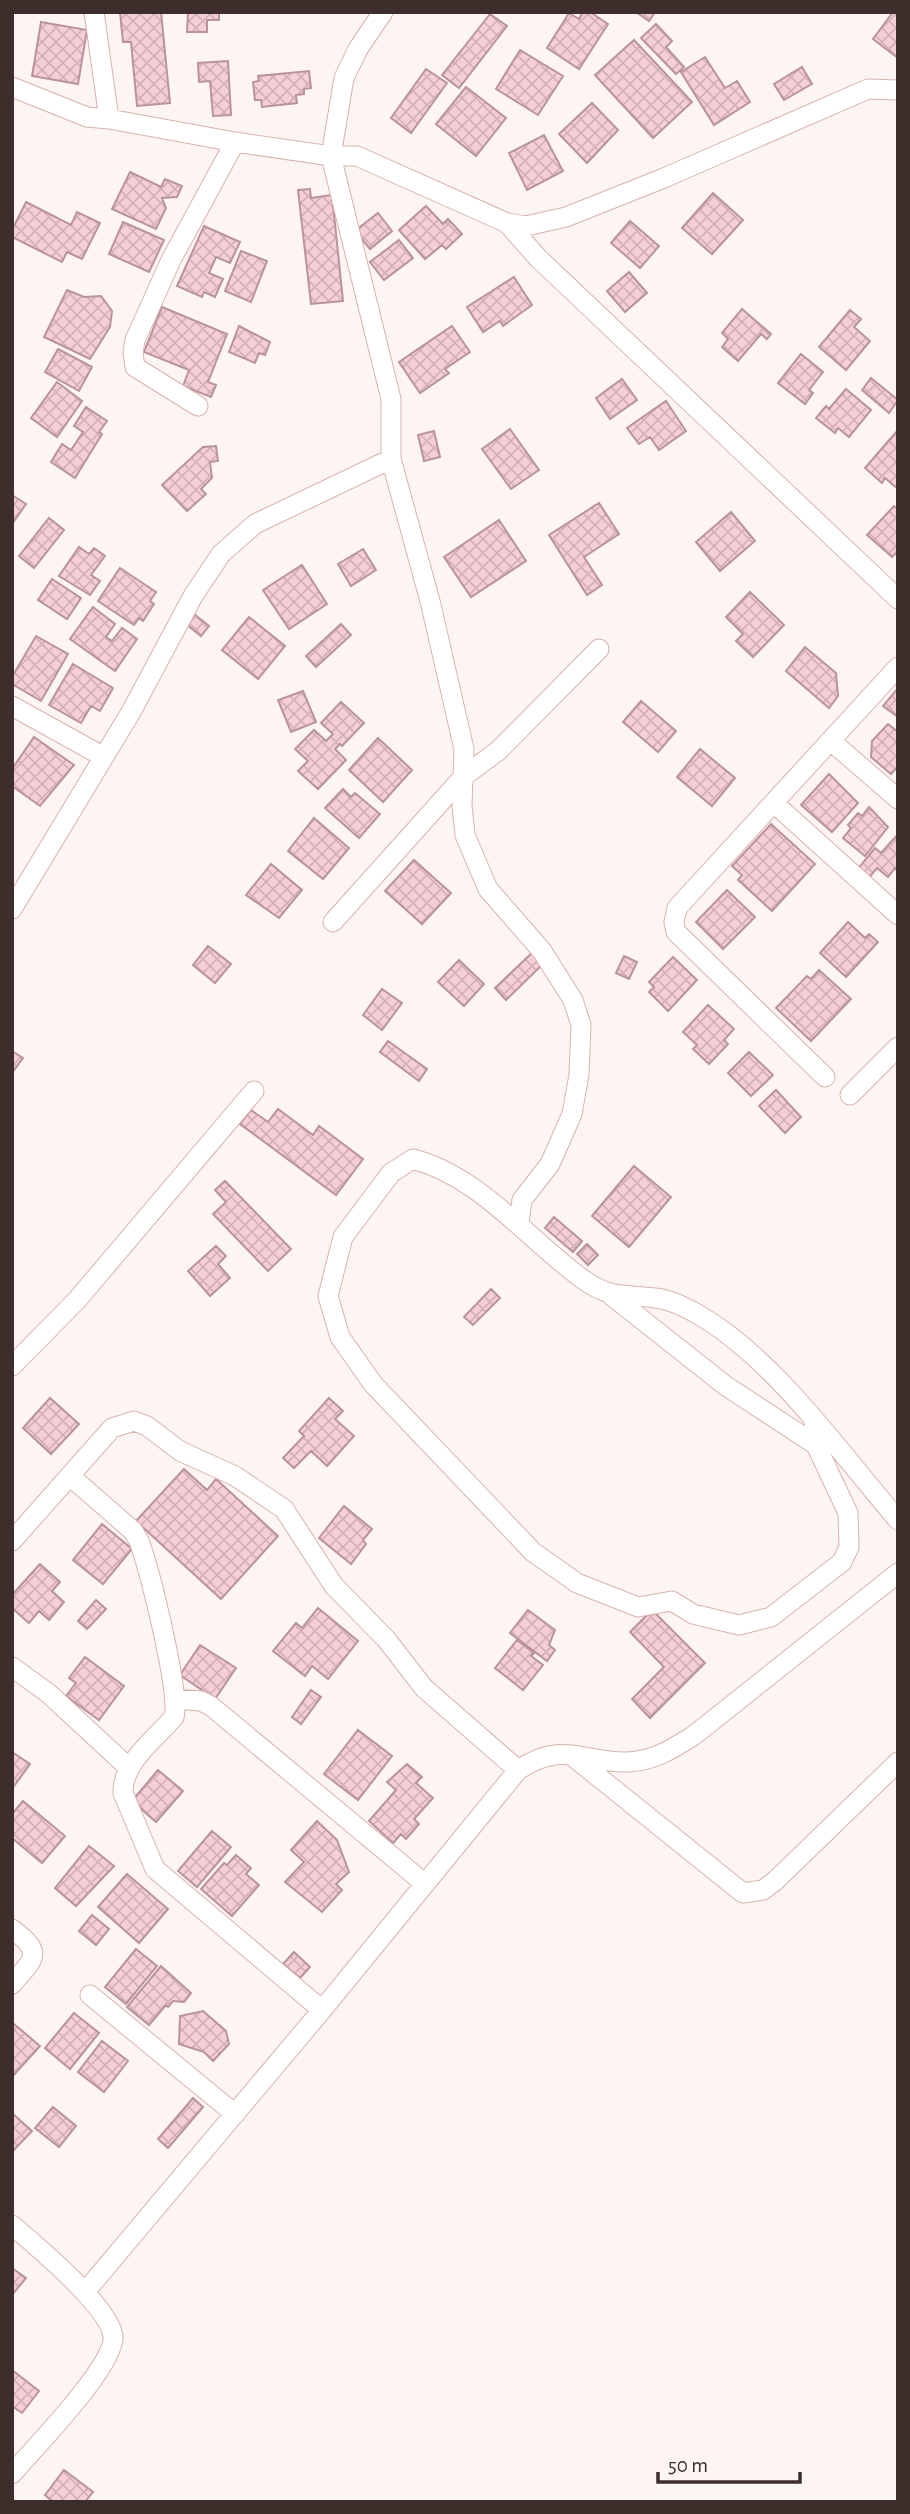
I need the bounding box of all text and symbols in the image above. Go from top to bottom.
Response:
scale bar [658,2440,800,2484]
text: 50 m [668,2455,708,2476]

